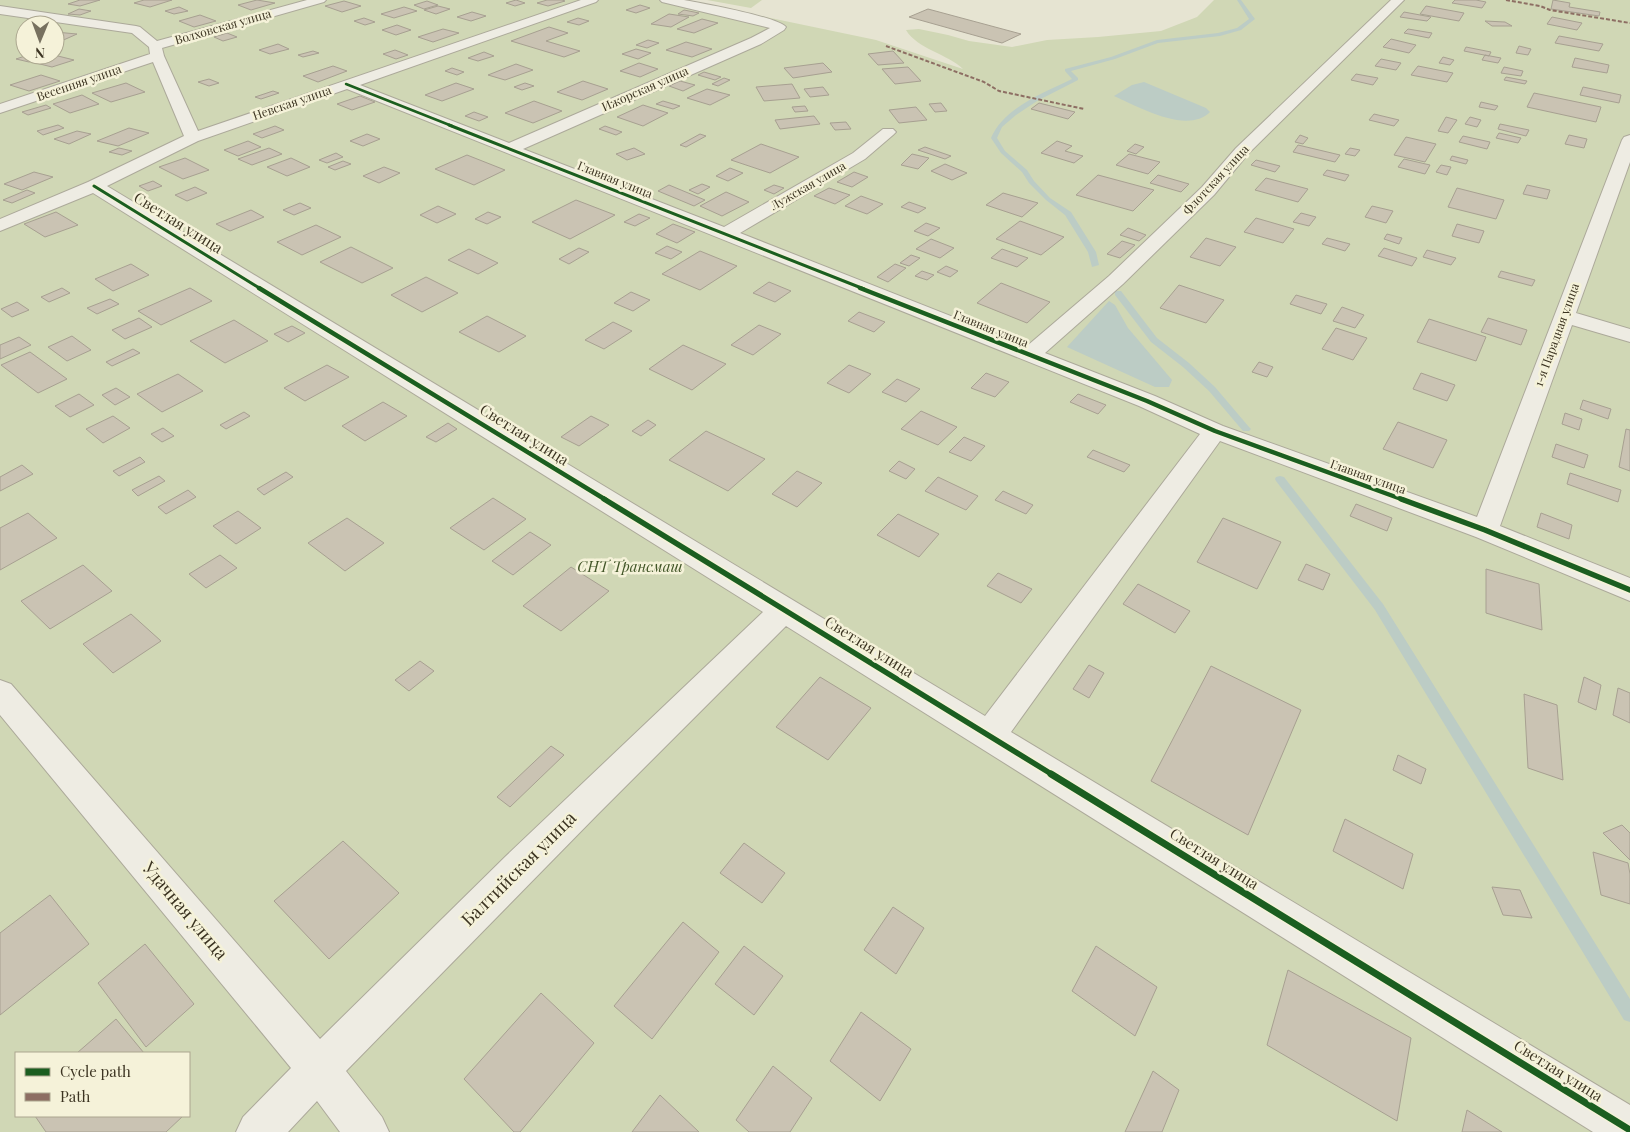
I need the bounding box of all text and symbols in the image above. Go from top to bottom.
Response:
street label: Волховская улица [173,5,273,47]
north arrow [15,15,65,65]
text: N [35,44,45,63]
street label: Весенняя улица [34,60,123,104]
street label: Ижорская улица [599,62,690,114]
street label: Невская улица [250,81,333,123]
street label: Флотская улица [1179,141,1252,218]
street label: Главная улица [575,157,655,201]
street label: Лужская улица [766,157,848,214]
street label: Светлая улица [130,187,227,258]
street label: 1-я Парадная улица [1530,281,1582,389]
street label: Главная улица [951,306,1031,350]
street label: Светлая улица [476,399,573,470]
street label: Главная улица [1328,455,1408,497]
park label: СНТ Трансмаш [577,556,683,576]
street label: Светлая улица [821,611,918,682]
street label: Балтийская улица [456,806,581,931]
street label: Светлая улица [1166,823,1263,894]
street label: Удачная улица [137,856,234,964]
street label: Светлая улица [1510,1035,1607,1106]
legend [15,1052,190,1117]
text: Cycle path [60,1061,131,1081]
text: Path [60,1086,90,1106]

